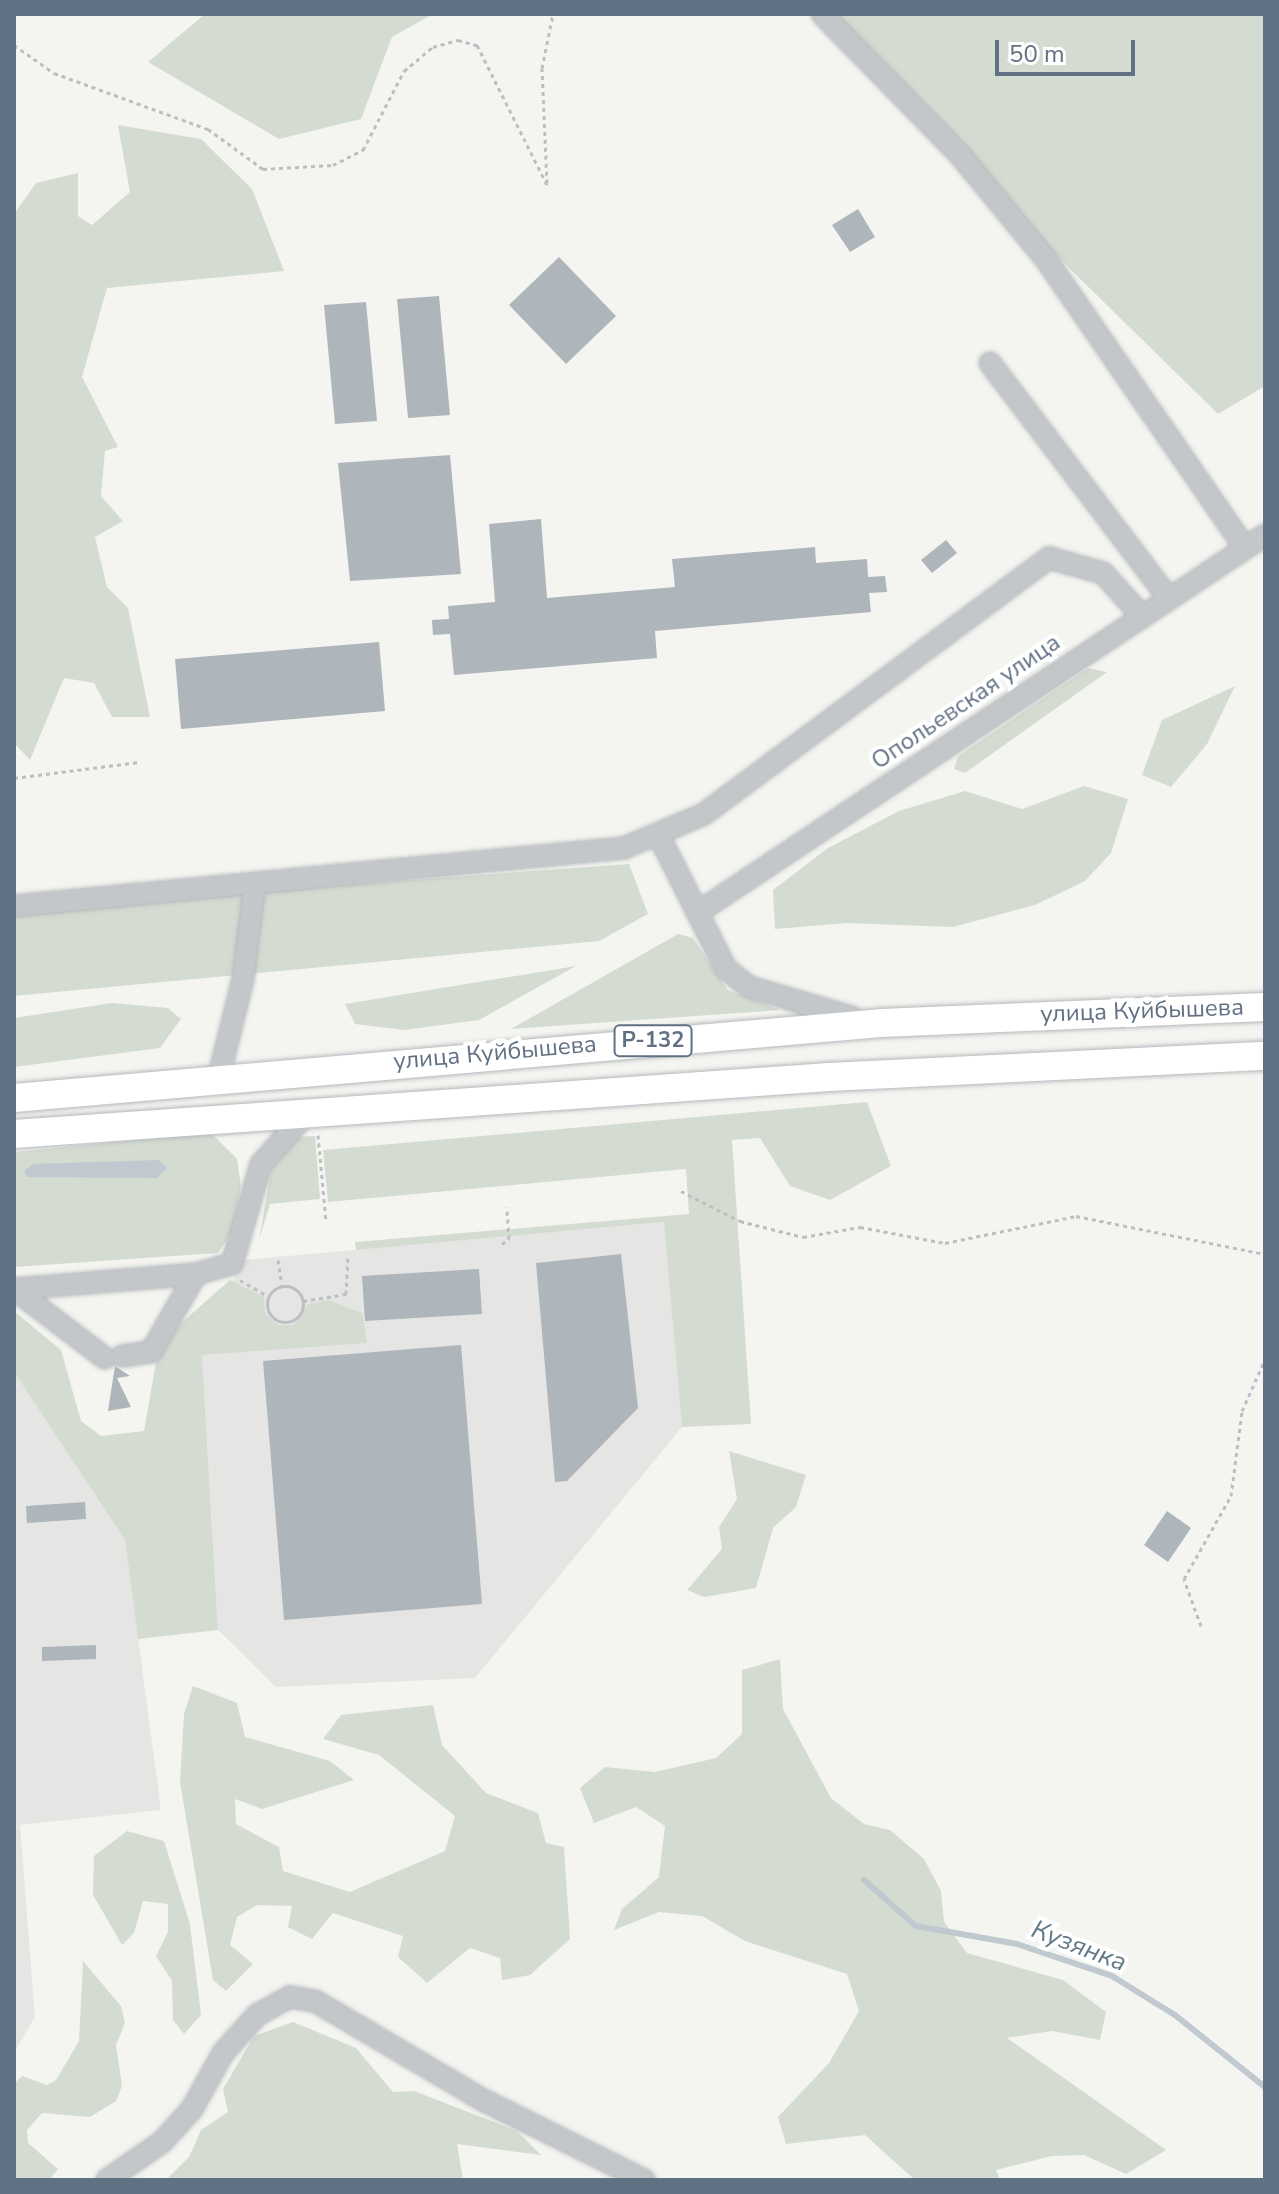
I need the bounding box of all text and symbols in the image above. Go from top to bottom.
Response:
scale bar [999,24,1139,74]
text: 50 m [1009,38,1065,70]
street label: Опольевская улица [866,628,1066,776]
street label: улица Куйбышева [1040,993,1244,1029]
road number: Р-132 [613,1023,693,1059]
street label: улица Куйбышева [392,1030,598,1076]
water label: Кузянка [1027,1914,1131,1978]

